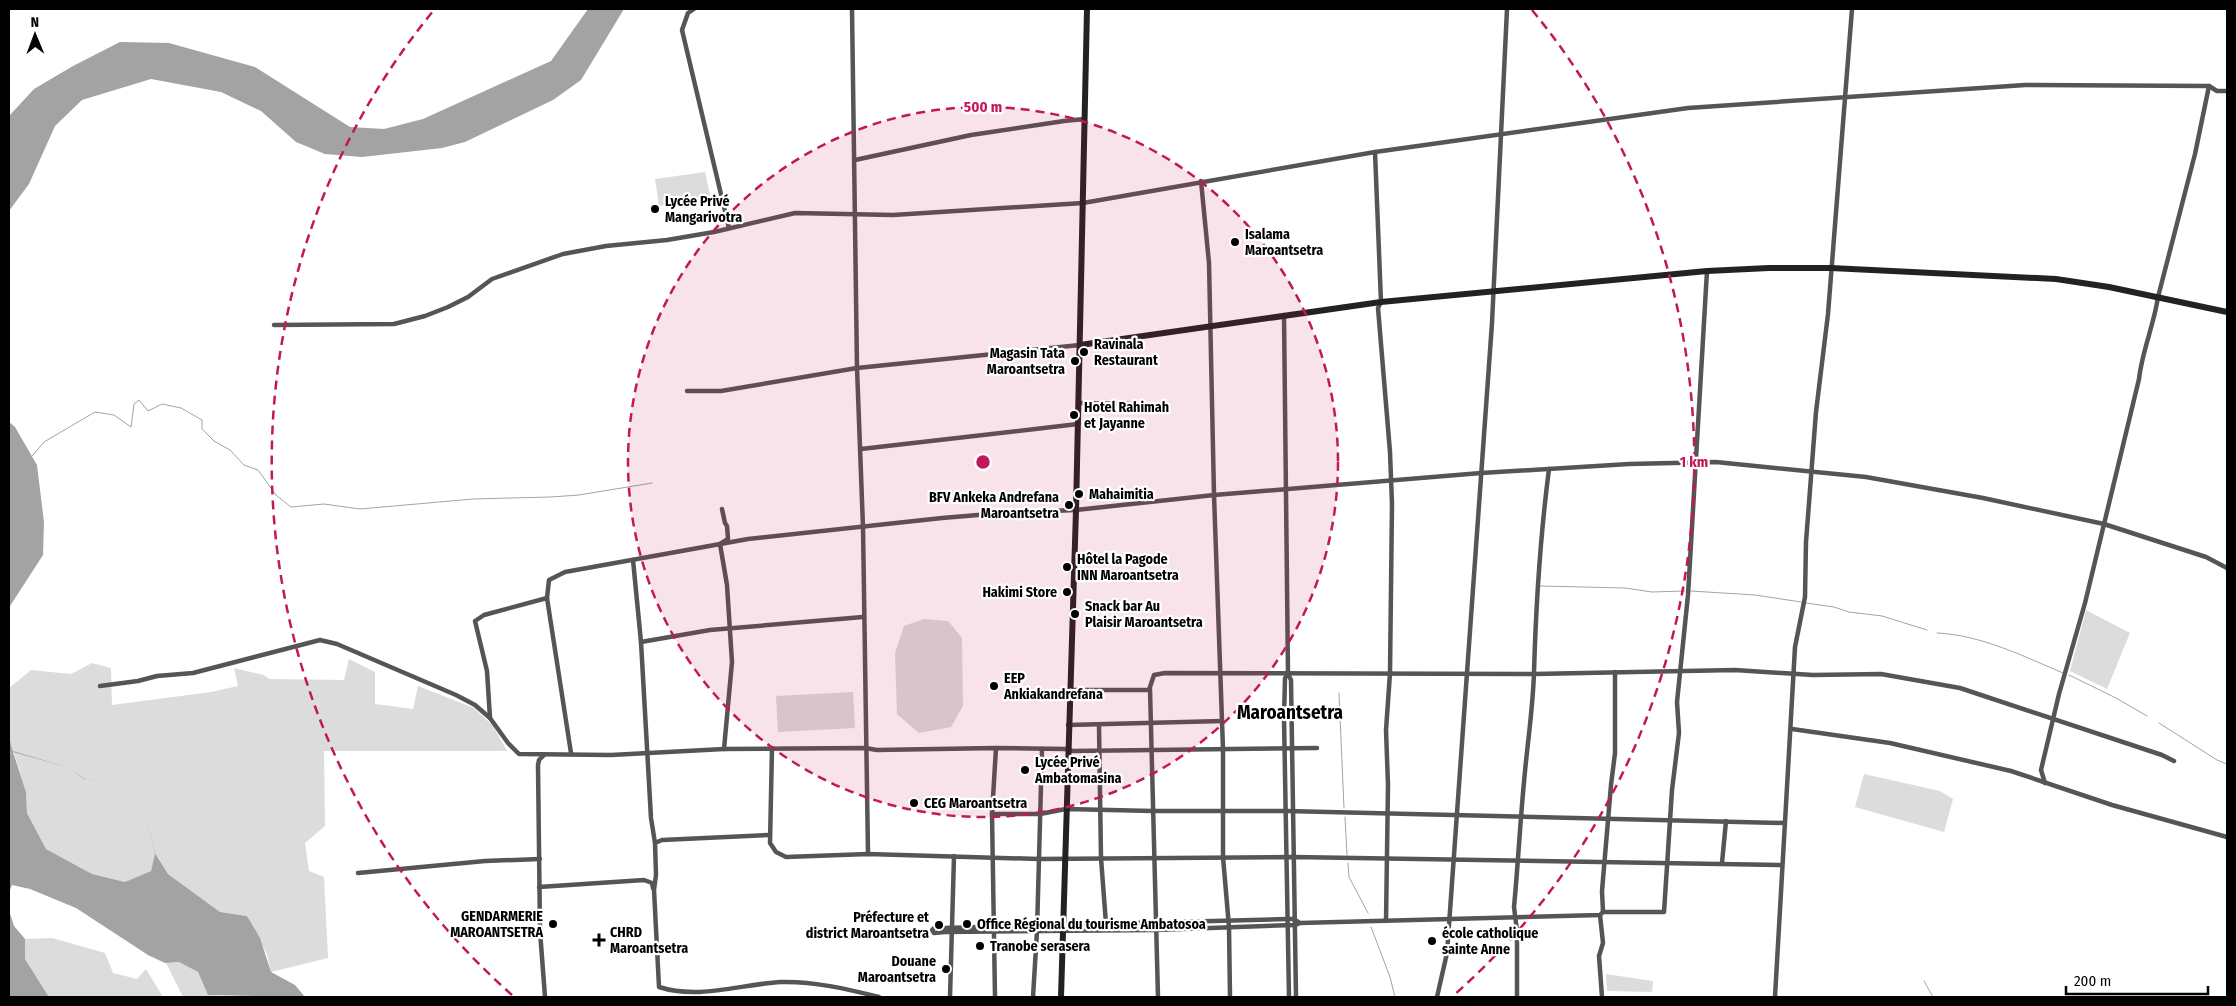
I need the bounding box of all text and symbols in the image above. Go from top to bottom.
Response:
north arrow [10,10,60,60]
text: N [30,14,39,31]
text: 500 m [964,98,1002,116]
place label: Lycée Privé Mangarivotra [665,193,742,226]
marker: Lycée Privé Mangarivotra [649,203,661,215]
place label: Isalama Maroantsetra [1245,226,1323,259]
marker: Isalama Maroantsetra [1229,236,1241,248]
place label: Ravinala Restaurant [1094,336,1159,369]
place label: Magasin Tata Maroantsetra [987,345,1065,378]
marker: Ravinala Restaurant [1078,346,1090,358]
marker: Magasin Tata Maroantsetra [1069,355,1081,367]
place label: Hotel Rahimah et Jayanne [1084,399,1169,432]
marker: Hotel Rahimah et Jayanne [1068,409,1080,421]
centre of rings [974,453,992,471]
text: 1 km [1680,453,1708,471]
place label: Mahaimitia [1089,486,1154,503]
marker: Mahaimitia [1073,488,1085,500]
place label: BFV Ankeka Andrefana Maroantsetra [929,489,1059,522]
marker: BFV Ankeka Andrefana Maroantsetra [1063,499,1075,511]
place label: Hôtel la Pagode INN Maroantsetra [1077,551,1179,584]
marker: Hôtel la Pagode INN Maroantsetra [1061,561,1073,573]
place label: Hakimi Store [982,584,1057,601]
marker: Hakimi Store [1061,586,1073,598]
place label: Snack bar Au Plaisir Maroantsetra [1085,598,1203,631]
marker: Snack bar Au Plaisir Maroantsetra [1069,608,1081,620]
place label: EEP Ankiakandrefana [1003,670,1103,703]
marker: EEP Ankiakandrefana [988,680,1000,692]
district label: Maroantsetra [1237,701,1343,724]
place label: Lycée Privé Ambatomasina [1034,754,1122,787]
marker: Lycée Privé Ambatomasina [1019,764,1031,776]
place label: CEG Maroantsetra [924,795,1027,812]
marker: CEG Maroantsetra [908,797,920,809]
place label: GENDARMERIE MAROANTSETRA [450,908,543,941]
place label: Préfecture et district Maroantsetra [806,909,930,942]
place label: Office Régional du tourisme Ambatosoa [977,916,1206,933]
marker: GENDARMERIE MAROANTSETRA [547,918,559,930]
marker: Office Régional du tourisme Ambatosoa [961,918,973,930]
marker: Préfecture et district Maroantsetra [933,919,945,931]
place label: CHRD Maroantsetra [610,924,688,957]
place label: école catholique sainte Anne [1442,925,1538,958]
marker: CHRD Maroantsetra [592,933,606,947]
marker: école catholique sainte Anne [1426,935,1438,947]
place label: Tranobe serasera [990,938,1090,955]
marker: Tranobe serasera [974,940,986,952]
place label: Douane Maroantsetra [858,953,936,986]
marker: Douane Maroantsetra [940,963,952,975]
scale bar [2066,964,2208,996]
text: 200 m [2074,972,2111,990]

